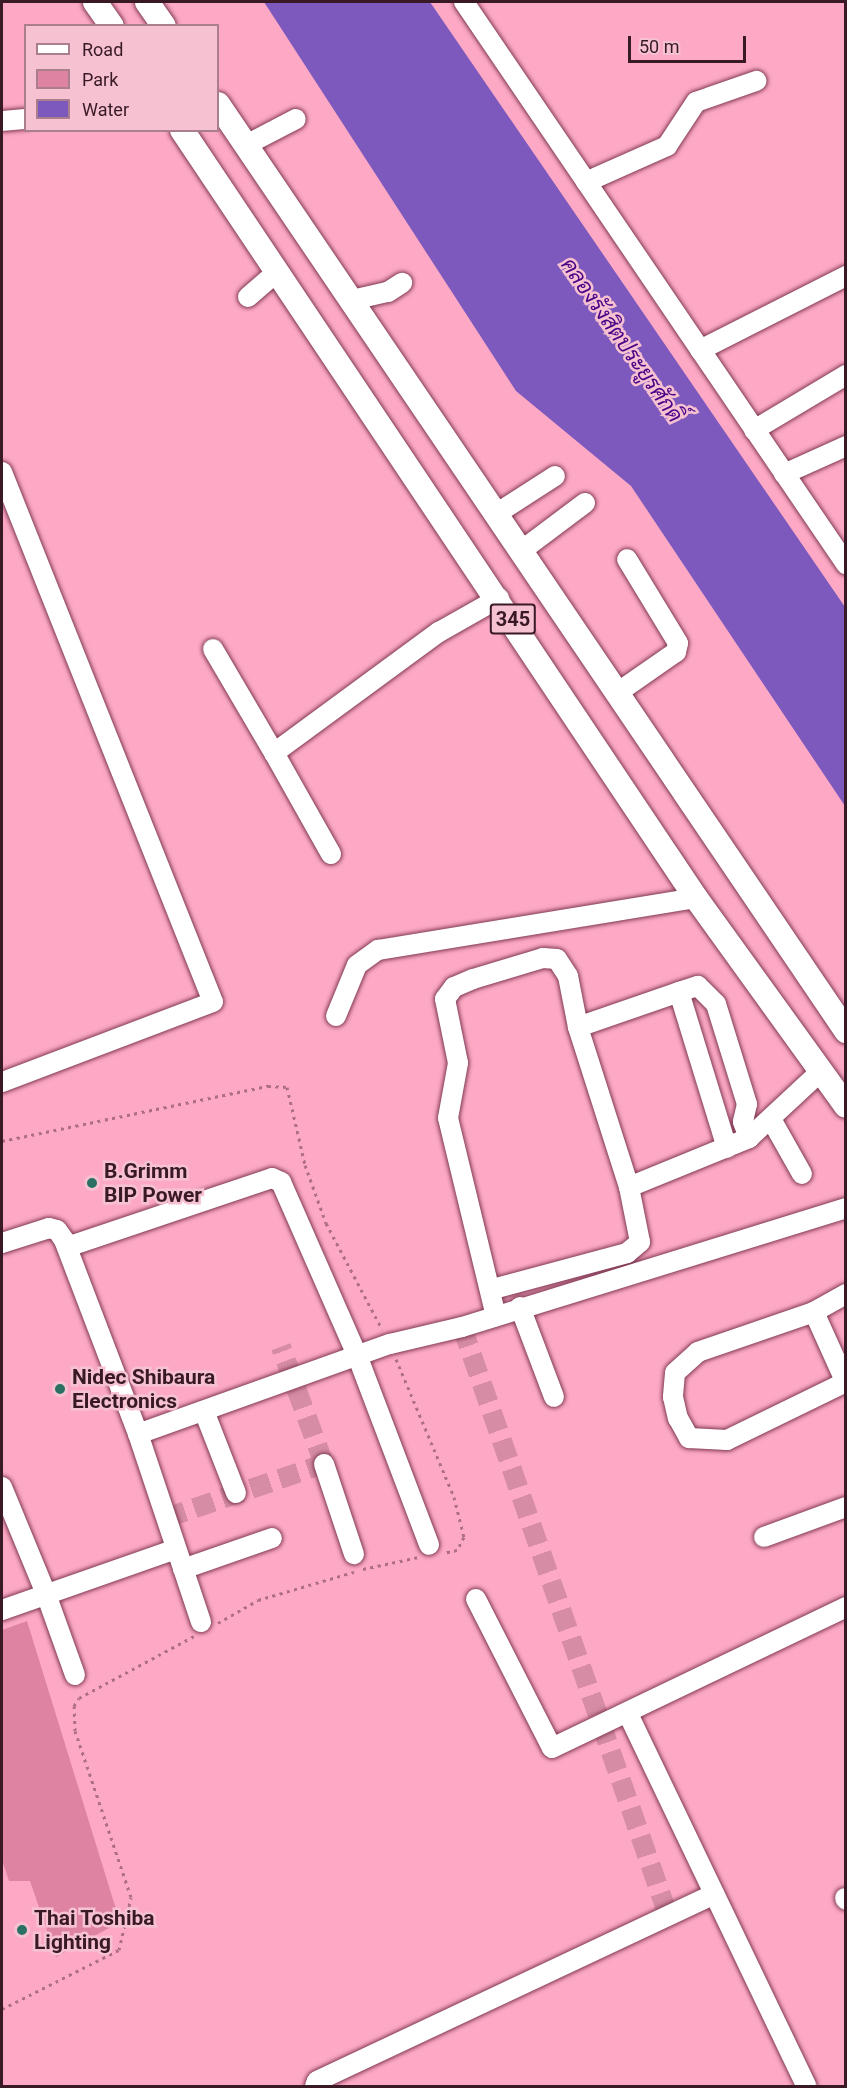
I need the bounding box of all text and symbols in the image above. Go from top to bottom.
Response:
legend [24,24,219,132]
scale bar [631,24,750,62]
text: 50 m [639,36,679,57]
text: Road [82,39,123,60]
text: Park [82,69,118,90]
text: Water [82,99,129,120]
water label: คลองรังสิตประยูรศักดิ์ [555,253,689,427]
road number: 345 [489,602,537,636]
place label: B.Grimm BIP Power [104,1158,202,1208]
marker: B.Grimm BIP Power [85,1176,99,1190]
place label: Nidec Shibaura Electronics [72,1364,215,1414]
marker: Nidec Shibaura Electronics [53,1382,67,1396]
place label: Thai Toshiba Lighting [34,1905,155,1955]
marker: Thai Toshiba Lighting [15,1923,29,1937]

